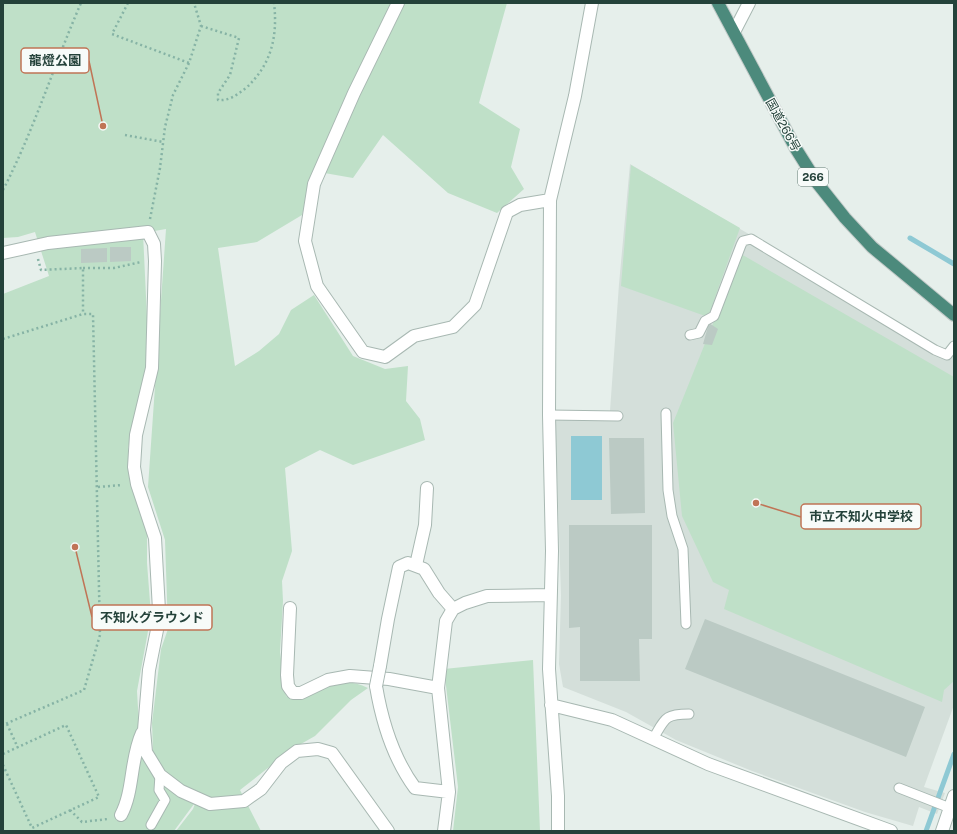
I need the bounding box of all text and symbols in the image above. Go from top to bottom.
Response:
callout: 龍燈公園 [21,48,89,73]
text: 龍燈公園 [29,53,81,68]
street label: 国道266号 [763,96,803,154]
road number: 266 [798,168,828,186]
callout: 市立不知火中学校 [801,504,921,529]
text: 市立不知火中学校 [809,509,913,524]
callout: 不知火グラウンド [92,605,212,630]
text: 不知火グラウンド [100,610,204,625]

